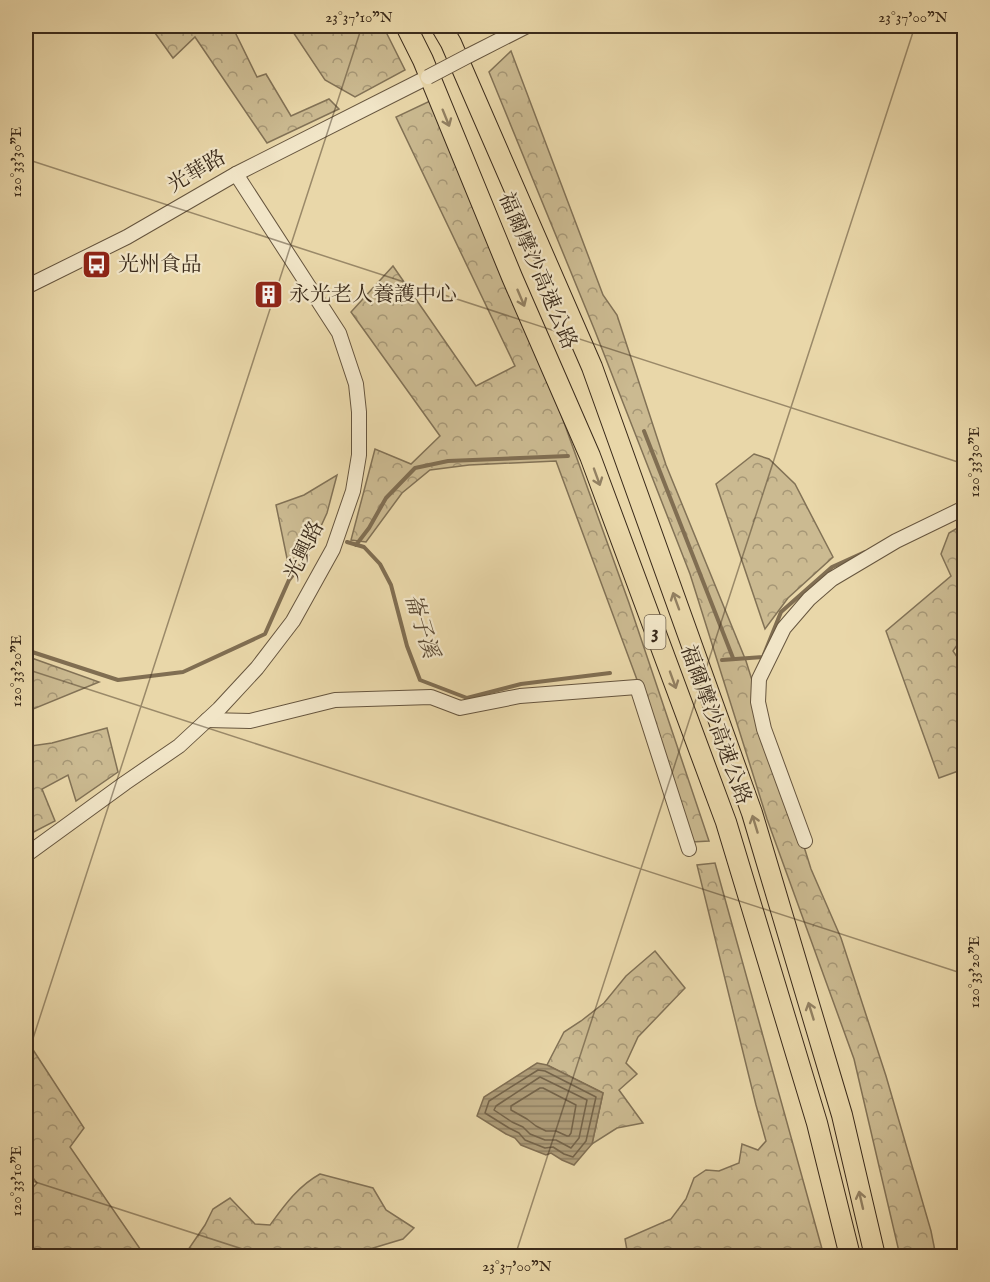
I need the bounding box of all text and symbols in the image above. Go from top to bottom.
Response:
text: 23°37'10"N [325,8,393,27]
text: 23°37'00"N [878,8,948,27]
one-way arrow [441,108,452,126]
text: 120°33'30"E [7,127,26,197]
street label: 光華路 [163,145,231,199]
street label: 福爾摩沙高速公路 [492,188,582,354]
bus stop icon: 光州食品 [81,249,113,281]
place label: 光州食品 [118,252,202,279]
building icon: 永光老人養護中心 [252,279,284,311]
place label: 永光老人養護中心 [289,282,457,309]
one-way arrow [516,288,527,306]
text: 120°33'30"E [965,427,984,497]
one-way arrow [593,467,604,486]
street label: 光興路 [279,517,331,585]
water label: 崙子溪 [398,590,445,664]
one-way arrow [669,592,680,611]
road number: 3 [644,615,666,649]
text: 120°33'20"E [7,635,26,707]
street label: 福爾摩沙高速公路 [674,641,756,809]
one-way arrow [668,670,679,688]
one-way arrow [749,815,760,834]
text: 120°33'20"E [965,936,984,1008]
one-way arrow [805,1002,816,1021]
text: 120°33'10"E [7,1146,26,1216]
one-way arrow [855,1190,867,1209]
text: 23°37'00"N [482,1257,552,1276]

